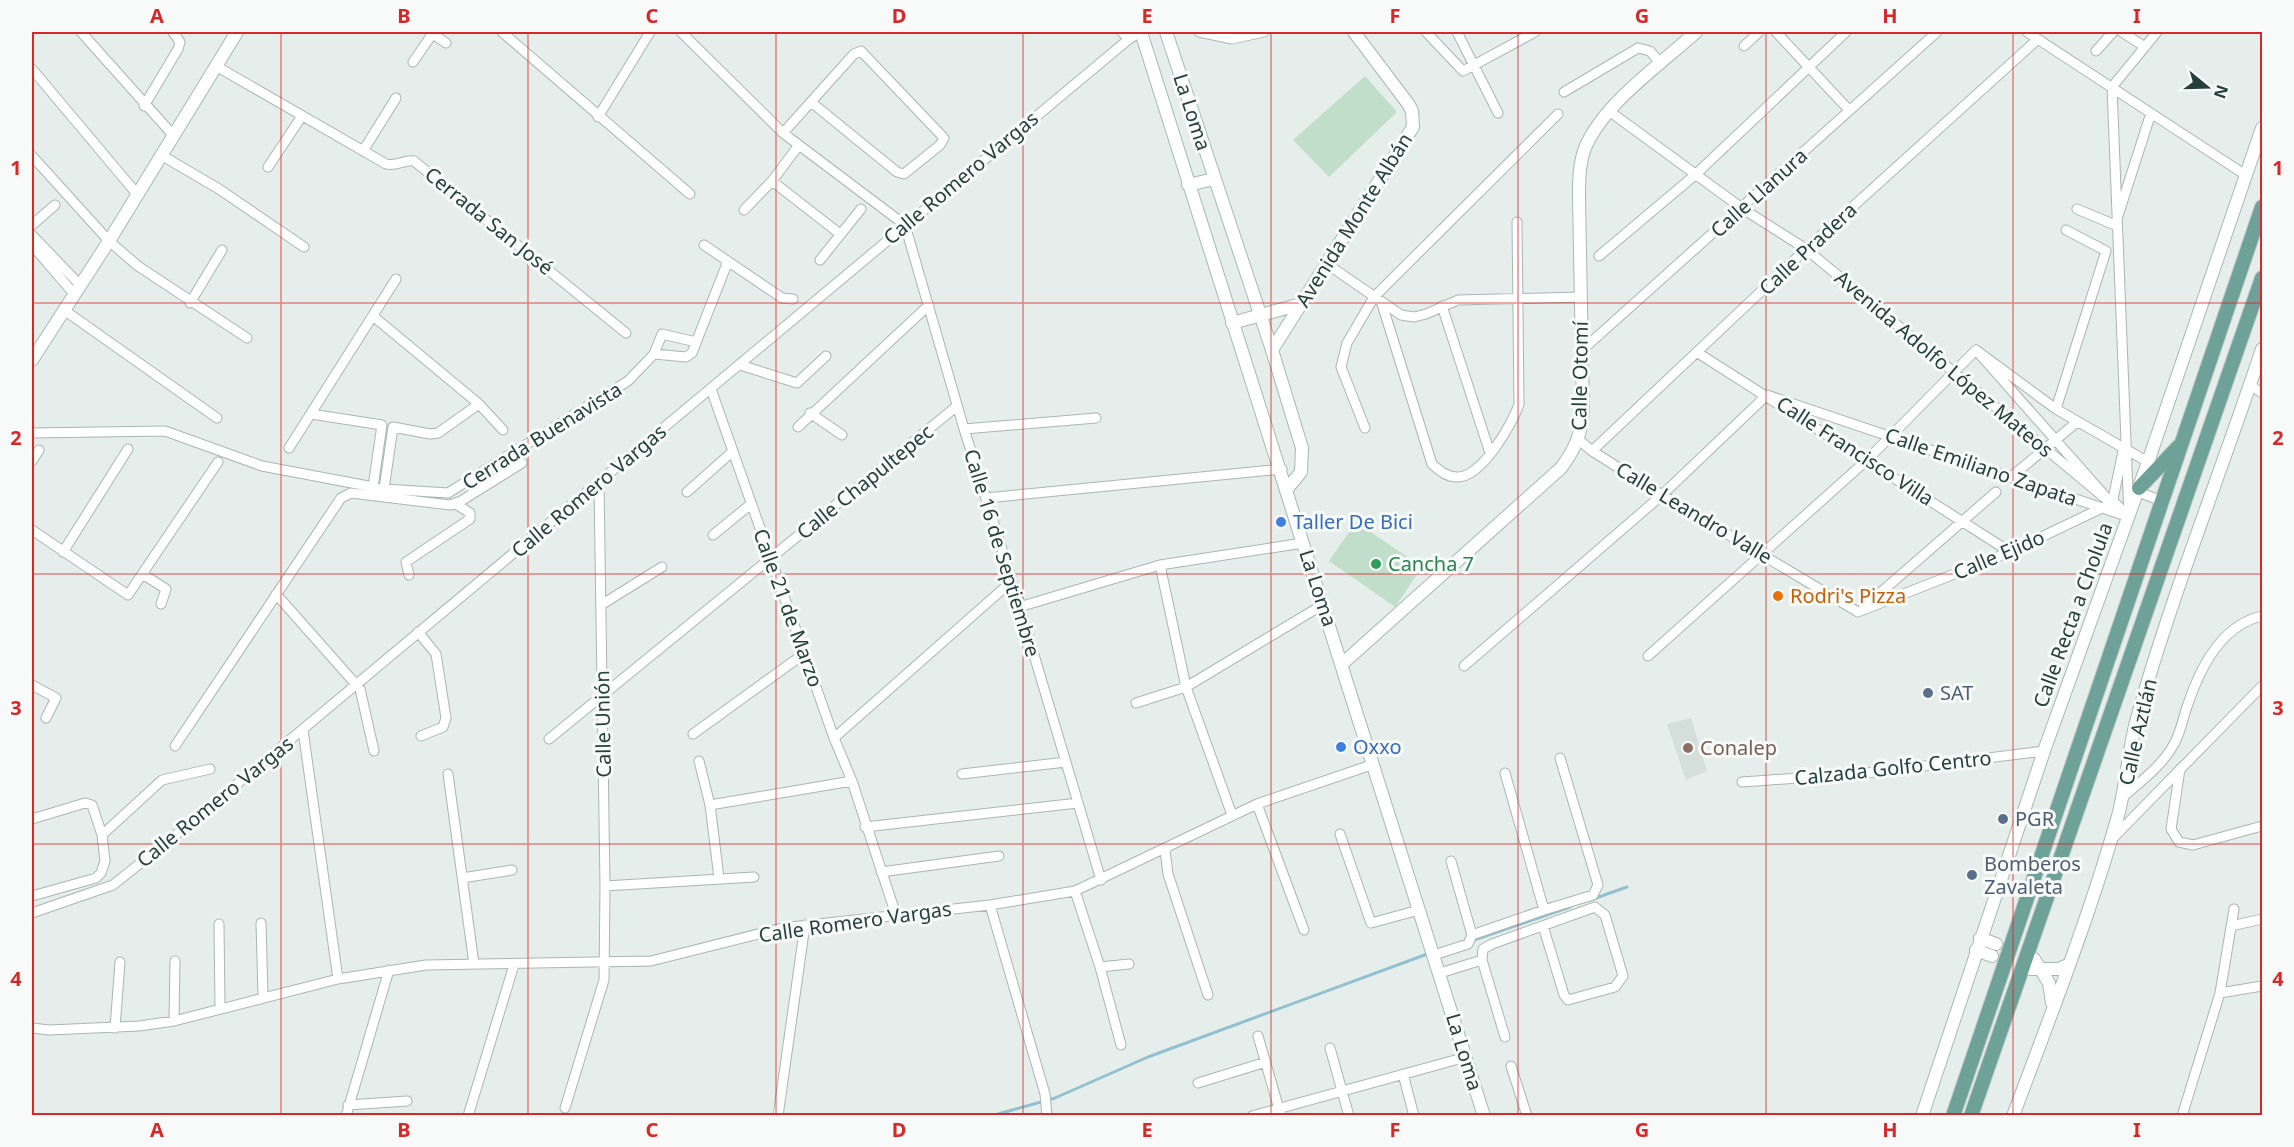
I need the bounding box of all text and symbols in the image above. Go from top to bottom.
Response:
text: A [150,2,164,29]
text: B [397,2,411,29]
text: C [646,2,659,29]
text: D [892,2,906,29]
text: E [1141,2,1153,29]
text: F [1390,2,1400,29]
text: G [1635,2,1649,29]
text: H [1882,2,1898,29]
text: I [2133,2,2141,29]
north arrow [2177,57,2237,117]
street label: La Loma [1167,70,1218,154]
text: N [2209,82,2234,102]
street label: Calle Romero Vargas [878,105,1044,250]
street label: Avenida Monte Albán [1289,128,1418,312]
street label: Calle Llanura [1705,142,1813,243]
text: 1 [10,154,22,181]
text: 1 [2272,154,2284,181]
street label: Cerrada San José [419,160,559,281]
street label: Calle Pradera [1753,196,1862,301]
street label: Avenida Adolfo López Mateos [1830,264,2059,463]
street label: Calle Otomí [1565,320,1594,431]
street label: Cerrada Buenavista [457,375,627,496]
street label: Calle Francisco Villa [1771,390,1939,512]
street label: Calle Romero Vargas [506,418,672,563]
street label: Calle Chapultepec [791,418,939,545]
street label: Calle Emiliano Zapata [1882,421,2081,512]
text: 2 [10,424,22,451]
text: 2 [2272,424,2284,451]
street label: Calle 16 de Septiembre [958,446,1047,660]
street label: Calle Leandro Valle [1611,455,1777,570]
place label: Taller De Bici [1293,508,1413,535]
marker: Taller De Bici [1274,515,1288,529]
street label: Calle Recta a Cholula [2026,519,2119,711]
street label: Calle Ejido [1949,523,2048,586]
street label: Calle 21 de Marzo [747,525,830,691]
street label: La Loma [1293,546,1344,630]
place label: Cancha 7 [1388,550,1474,577]
marker: Cancha 7 [1369,557,1383,571]
place label: Rodri's Pizza [1790,582,1906,609]
marker: Rodri's Pizza [1771,589,1785,603]
street label: Calle Unión [588,670,617,778]
street label: Calle Aztlán [2112,676,2163,788]
place label: SAT [1940,679,1973,706]
marker: SAT [1921,686,1935,700]
text: 3 [10,694,22,721]
text: 3 [2272,694,2284,721]
street label: Calle Romero Vargas [131,730,299,873]
place label: Oxxo [1353,733,1401,760]
place label: Conalep [1700,734,1777,761]
marker: Oxxo [1334,740,1348,754]
marker: Conalep [1681,741,1695,755]
street label: Calzada Golfo Centro [1793,744,1993,791]
place label: PGR [2015,805,2055,832]
marker: PGR [1996,812,2010,826]
place label: Bomberos Zavaleta [1984,850,2081,900]
marker: Bomberos Zavaleta [1965,868,1979,882]
street label: Calle Romero Vargas [757,895,953,948]
text: 4 [10,965,22,992]
text: 4 [2272,965,2284,992]
street label: La Loma [1440,1010,1489,1094]
text: A [150,1116,164,1143]
text: B [397,1116,411,1143]
text: C [646,1116,659,1143]
text: D [892,1116,906,1143]
text: E [1141,1116,1153,1143]
text: F [1390,1116,1400,1143]
text: G [1635,1116,1649,1143]
text: H [1882,1116,1898,1143]
text: I [2133,1116,2141,1143]

